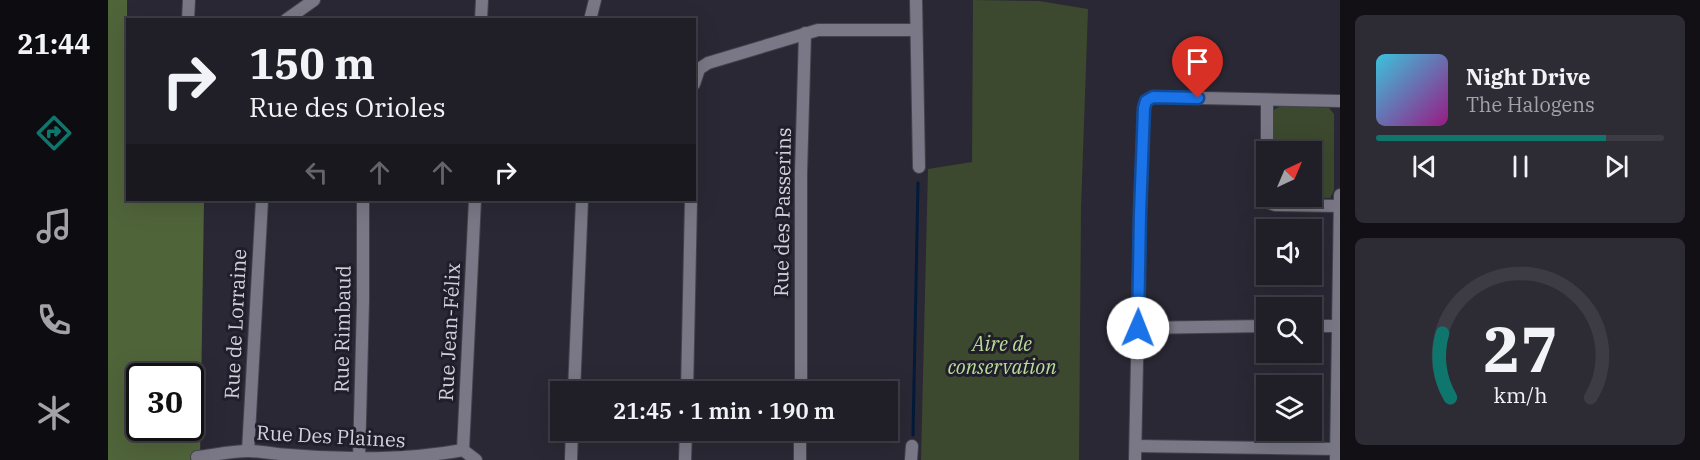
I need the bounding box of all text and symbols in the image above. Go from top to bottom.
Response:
text: 21:44 [18,26,90,61]
text: 150 m [249,36,375,91]
pin [1172,36,1223,98]
icon: right [150,42,228,120]
icon: arrive [1181,45,1214,78]
text: Night Drive [1466,62,1591,91]
text: Rue des Orioles [249,89,446,124]
text: The Halogens [1466,91,1595,118]
icon: directions [33,112,75,154]
street label: Rue des Passerins [767,127,797,297]
north arrow [1256,141,1322,207]
map controls [1256,141,1322,441]
icon: previous [1408,150,1441,183]
icon: pause [1504,150,1537,183]
icon: next [1600,150,1633,183]
icon: left [300,156,333,189]
icon: ahead [363,156,396,189]
icon: ahead [426,156,459,189]
icon: right [489,156,522,189]
icon: music [33,205,75,247]
button: sound [1256,219,1322,285]
street label: Rue de Lorraine [218,248,252,400]
street label: Rue Jean-Félix [432,262,466,402]
street label: Rue Rimbaud [327,265,357,393]
position arrow [1106,296,1170,360]
button: search [1256,297,1322,363]
icon: phone [33,299,75,341]
text: 27 [1483,308,1557,389]
park label: Aire de conservation [947,330,1057,380]
speed limit sign: 30 [126,363,204,441]
button: layers [1256,375,1322,441]
text: km/h [1493,382,1547,410]
icon: climate [33,392,75,434]
text: 21:45 · 1 min · 190 m [613,396,835,425]
street label: Rue Des Plaines [256,419,406,453]

